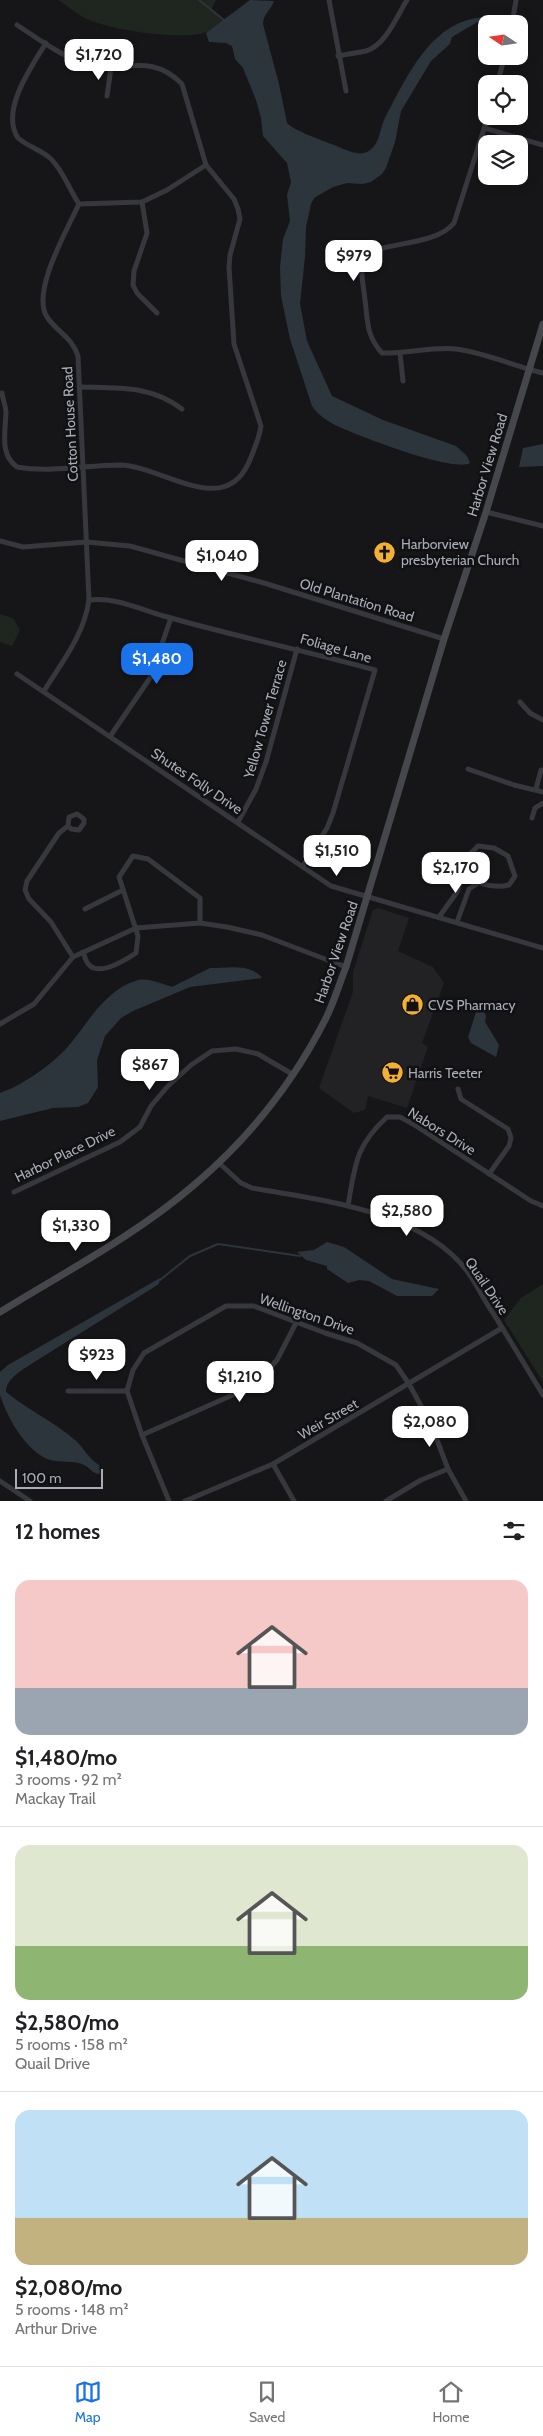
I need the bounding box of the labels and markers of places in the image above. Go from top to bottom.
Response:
pin: $1,720 [58,38,140,81]
pin: $979 [324,240,384,282]
place label: Harborview presbyterian Church [401,535,519,569]
pin: $1,040 [181,540,263,582]
church icon: Harborview presbyterian Church [373,540,397,564]
pin: $1,480 [116,642,198,685]
pin: $1,510 [296,834,378,877]
pin: $2,170 [415,852,497,894]
shop icon: CVS Pharmacy [400,993,424,1017]
place label: CVS Pharmacy [428,996,516,1014]
pin: $867 [120,1048,180,1091]
supermarket icon: Harris Teeter [380,1061,404,1085]
place label: Harris Teeter [408,1064,483,1082]
pin: $2,580 [366,1194,448,1237]
pin: $1,330 [35,1210,117,1252]
pin: $923 [67,1338,127,1381]
pin: $1,210 [199,1360,281,1403]
pin: $2,080 [389,1406,471,1448]

